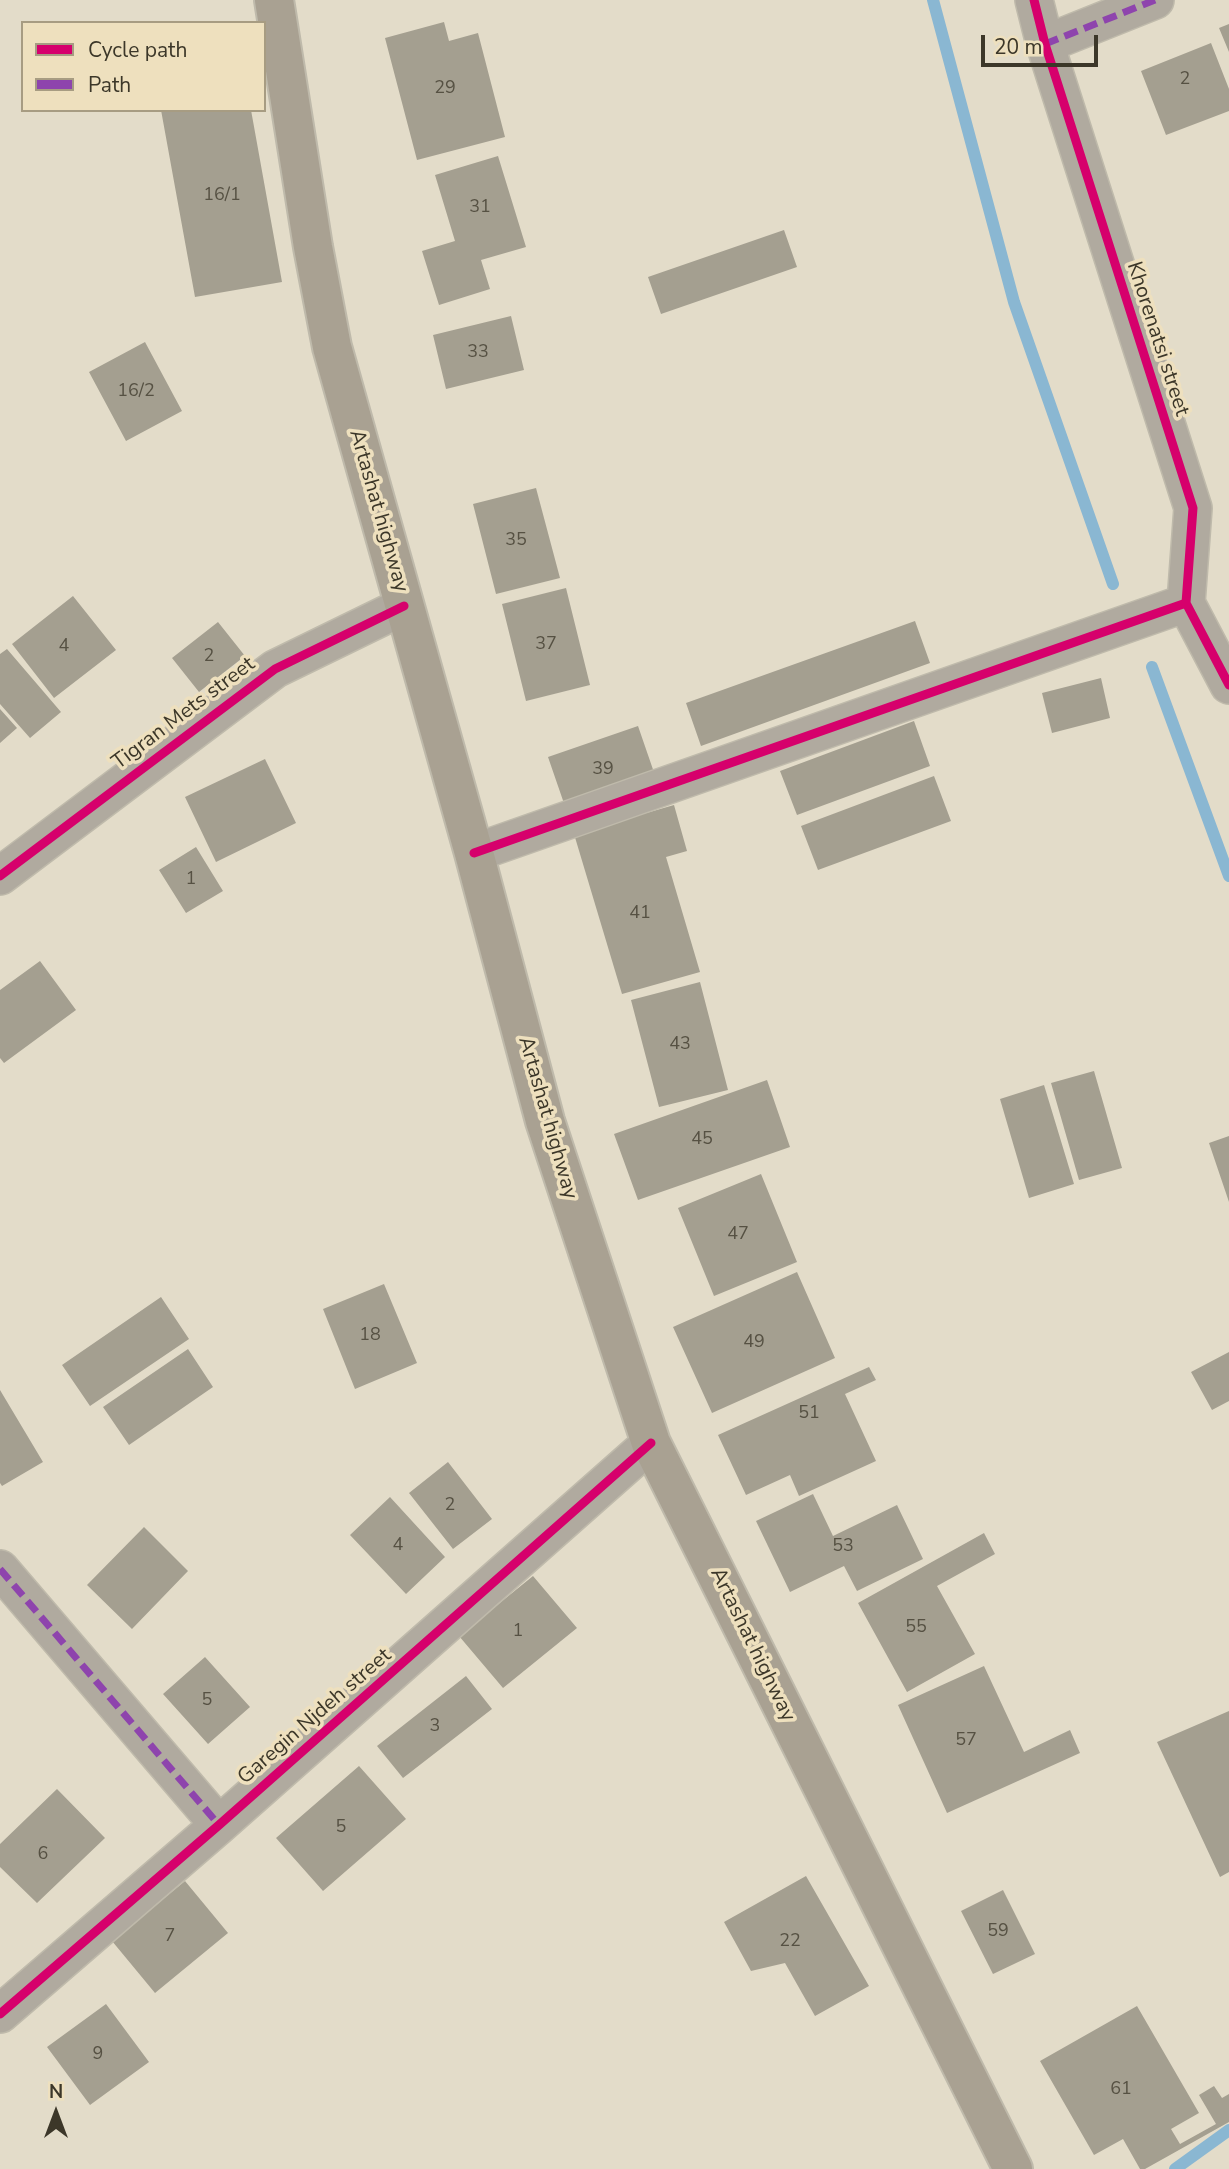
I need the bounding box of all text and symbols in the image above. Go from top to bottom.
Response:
legend [21,21,266,112]
scale bar [984,21,1101,65]
text: 20 m [994,33,1043,61]
text: Cycle path [88,36,187,64]
house number: 2 [1180,69,1190,91]
text: Path [88,71,131,99]
house number: 29 [434,78,456,100]
house number: 16/1 [203,185,241,207]
house number: 31 [469,197,491,219]
street label: Khorenatsi street [1120,259,1194,419]
house number: 33 [467,342,489,364]
house number: 16/2 [117,381,155,403]
street label: Artashat highway [343,427,413,595]
house number: 35 [505,530,527,552]
house number: 37 [535,634,557,656]
house number: 4 [59,636,69,658]
house number: 2 [204,646,214,668]
street label: Tigran Mets street [108,652,260,776]
house number: 39 [592,759,614,781]
house number: 1 [186,869,196,891]
house number: 41 [629,903,651,925]
street label: Artashat highway [512,1034,582,1202]
house number: 43 [669,1034,691,1056]
house number: 45 [691,1129,713,1151]
house number: 47 [727,1224,749,1246]
house number: 18 [359,1325,381,1347]
house number: 49 [743,1332,765,1354]
house number: 51 [798,1403,820,1425]
house number: 2 [445,1495,455,1517]
house number: 4 [393,1535,403,1557]
house number: 53 [832,1536,854,1558]
street label: Artashat highway [704,1564,800,1726]
house number: 55 [905,1617,927,1639]
house number: 1 [513,1621,523,1643]
street label: Garegin Njdeh street [233,1643,397,1791]
house number: 5 [202,1690,212,1712]
house number: 3 [430,1716,440,1738]
house number: 57 [955,1730,977,1752]
house number: 5 [336,1817,346,1839]
house number: 6 [38,1844,48,1866]
house number: 59 [987,1921,1009,1943]
house number: 7 [165,1926,175,1948]
house number: 22 [779,1931,801,1953]
house number: 9 [93,2044,103,2066]
north arrow [21,2078,91,2148]
text: N [49,2079,63,2105]
house number: 61 [1110,2079,1132,2101]

